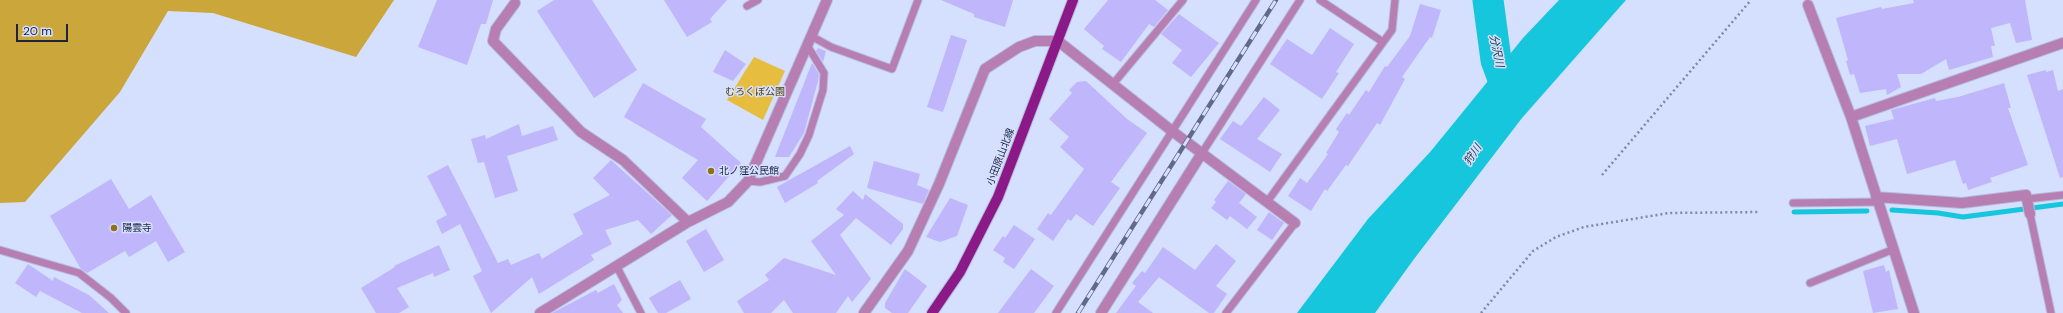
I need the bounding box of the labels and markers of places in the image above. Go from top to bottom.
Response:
place label: 北ノ窪公民館 [719,165,779,177]
marker: 北ノ窪公民館 [706,166,716,176]
place label: 陽雲寺 [122,222,152,234]
marker: 陽雲寺 [109,223,119,233]

